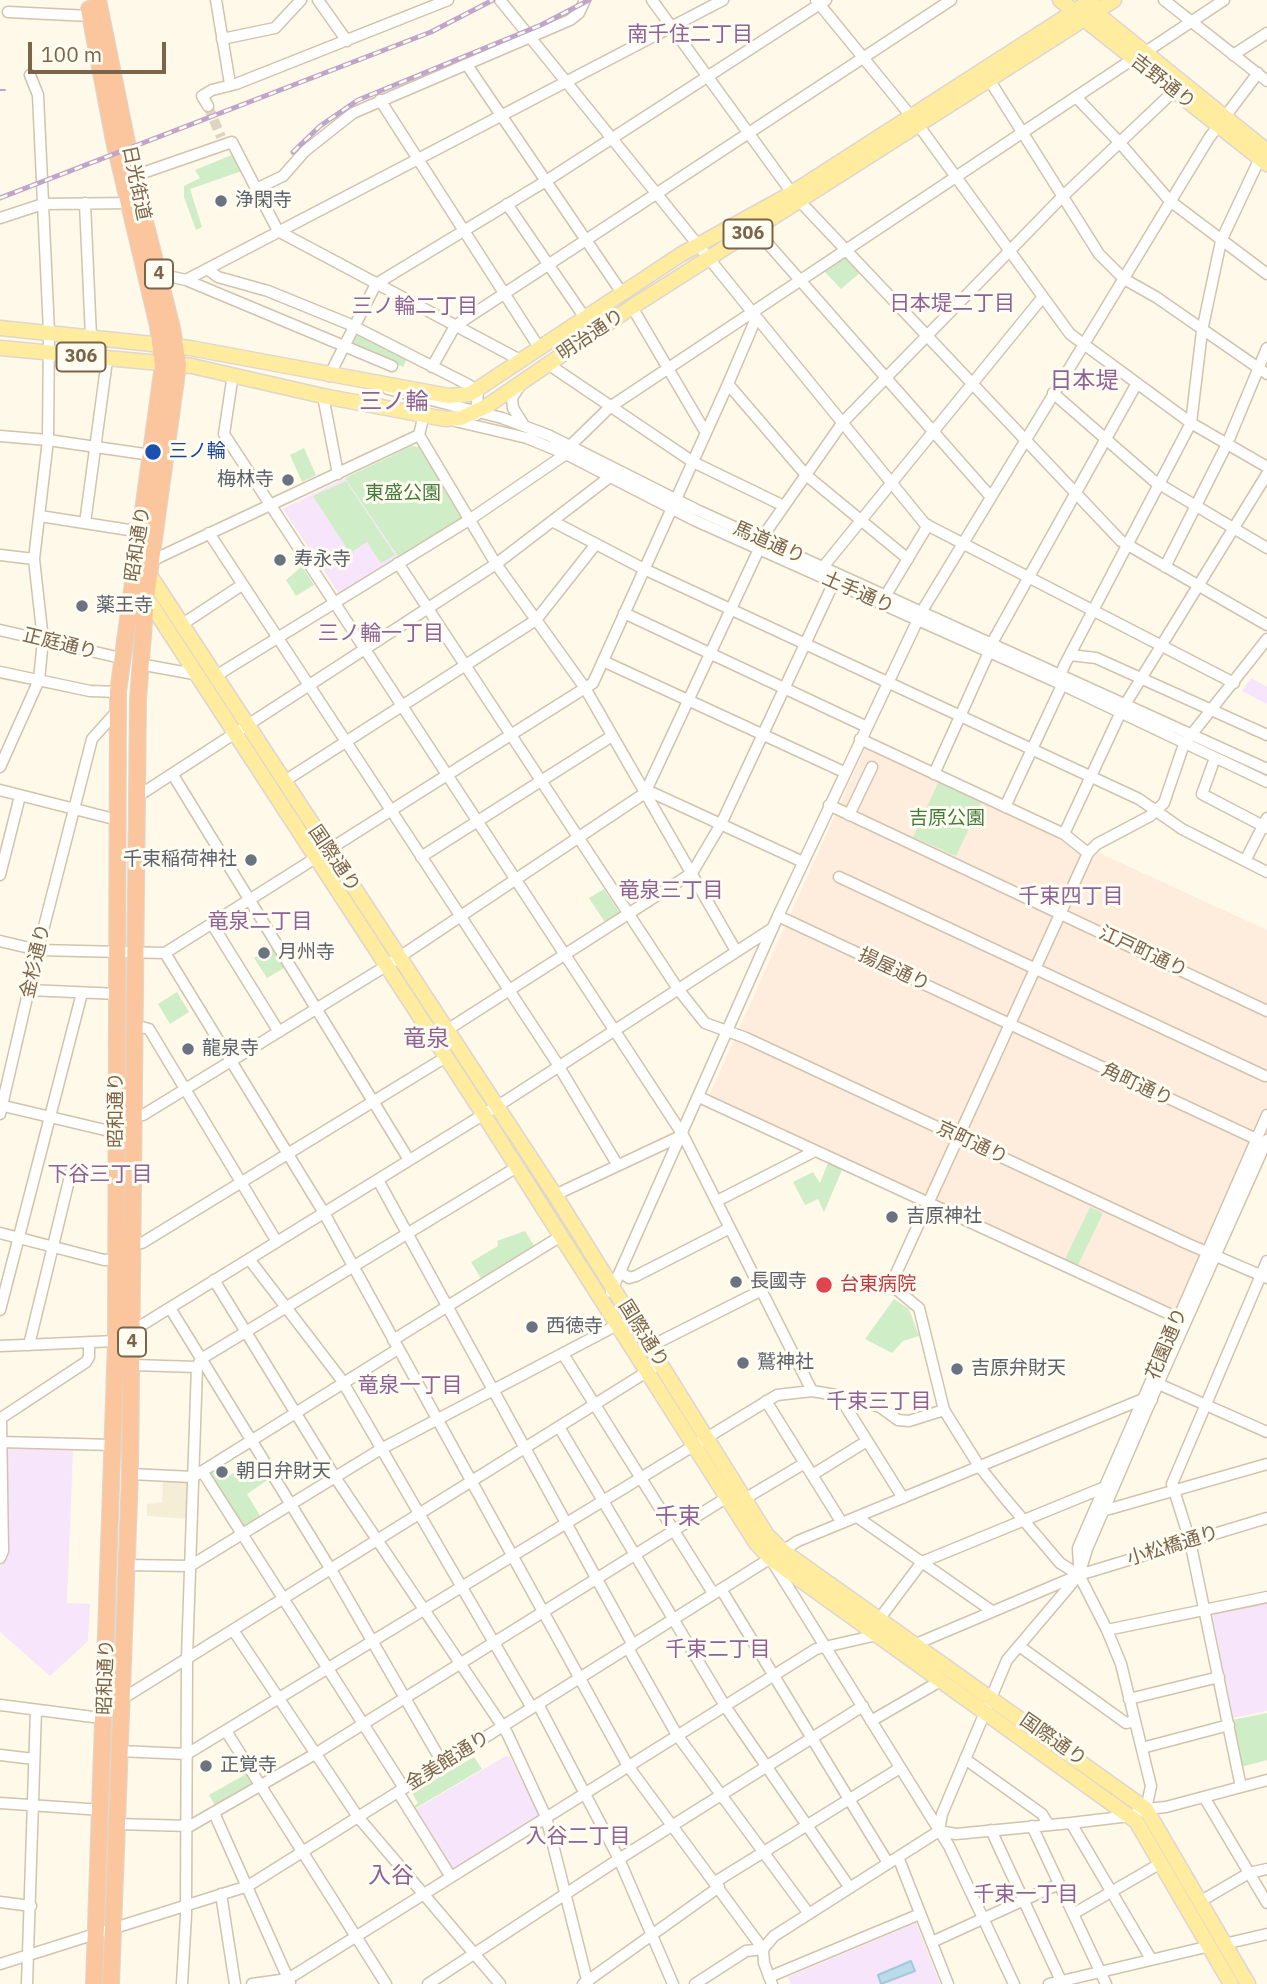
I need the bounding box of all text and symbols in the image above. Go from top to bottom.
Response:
district label: 南千住二丁目 [627,22,753,48]
scale bar [32,28,170,72]
text: 100 m [41,40,102,68]
street label: 吉野通り [1126,50,1200,114]
street label: 日光街道 [117,143,155,223]
place label: 浄閑寺 [235,190,292,212]
marker: 浄閑寺 [213,193,229,209]
road number: 306 [724,220,772,248]
road number: 4 [145,260,173,288]
district label: 日本堤二丁目 [889,291,1015,317]
district label: 三ノ輪二丁目 [352,294,478,320]
street label: 明治通り [553,304,629,366]
road number: 306 [56,342,106,372]
district label: 日本堤 [1050,367,1118,395]
district label: 三ノ輪 [360,388,428,416]
place label: 三ノ輪 [169,441,226,463]
marker: 三ノ輪 [143,442,163,462]
place label: 梅林寺 [217,469,274,491]
marker: 梅林寺 [280,472,296,488]
park label: 東盛公園 [365,483,441,505]
street label: 昭和通り [121,505,155,583]
street label: 馬道通り [730,517,808,569]
place label: 寿永寺 [294,549,351,571]
marker: 寿永寺 [272,552,288,568]
street label: 土手通り [819,567,897,619]
place label: 薬王寺 [96,595,153,617]
marker: 薬王寺 [74,598,90,614]
district label: 三ノ輪一丁目 [318,621,444,647]
street label: 正庭通り [20,624,100,664]
park label: 吉原公園 [909,808,985,830]
street label: 国際通り [303,821,365,897]
place label: 千束稲荷神社 [123,849,237,871]
marker: 千束稲荷神社 [243,852,259,868]
district label: 竜泉三丁目 [619,878,723,904]
district label: 千束四丁目 [1019,884,1123,910]
district label: 竜泉二丁目 [208,909,312,935]
street label: 金杉通り [16,921,56,1001]
street label: 江戸町通り [1095,922,1191,982]
place label: 月州寺 [278,942,335,964]
street label: 揚屋通り [855,944,933,996]
marker: 月州寺 [256,945,272,961]
district label: 竜泉 [403,1025,449,1053]
place label: 龍泉寺 [202,1038,259,1060]
marker: 龍泉寺 [180,1041,196,1057]
street label: 角町通り [1098,1059,1176,1111]
street label: 昭和通り [106,1072,128,1148]
street label: 京町通り [933,1117,1011,1169]
district label: 下谷三丁目 [48,1162,152,1188]
place label: 吉原神社 [906,1206,982,1228]
marker: 吉原神社 [884,1209,900,1225]
place label: 長國寺 [750,1271,807,1293]
marker: 長國寺 [728,1274,744,1290]
place label: 台東病院 [840,1274,916,1296]
marker: 台東病院 [814,1275,834,1295]
street label: 国際通り [613,1296,673,1372]
street label: 花園通り [1142,1305,1192,1383]
place label: 西徳寺 [546,1316,603,1338]
marker: 西徳寺 [524,1319,540,1335]
road number: 4 [118,1328,146,1357]
place label: 鷲神社 [757,1352,814,1374]
marker: 鷲神社 [735,1355,751,1371]
place label: 吉原弁財天 [971,1358,1066,1380]
marker: 吉原弁財天 [949,1361,965,1377]
district label: 竜泉一丁目 [358,1373,462,1399]
district label: 千束三丁目 [827,1389,931,1415]
place label: 朝日弁財天 [236,1461,331,1483]
marker: 朝日弁財天 [214,1464,230,1480]
district label: 千束 [655,1503,701,1531]
street label: 小松橋通り [1124,1521,1222,1571]
district label: 千束二丁目 [666,1637,770,1663]
street label: 昭和通り [93,1639,119,1715]
street label: 国際通り [1015,1709,1091,1771]
street label: 金美館通り [402,1726,494,1796]
place label: 正覚寺 [220,1755,277,1777]
marker: 正覚寺 [198,1758,214,1774]
district label: 入谷二丁目 [526,1824,630,1850]
district label: 入谷 [368,1862,414,1890]
district label: 千束一丁目 [974,1882,1078,1908]

